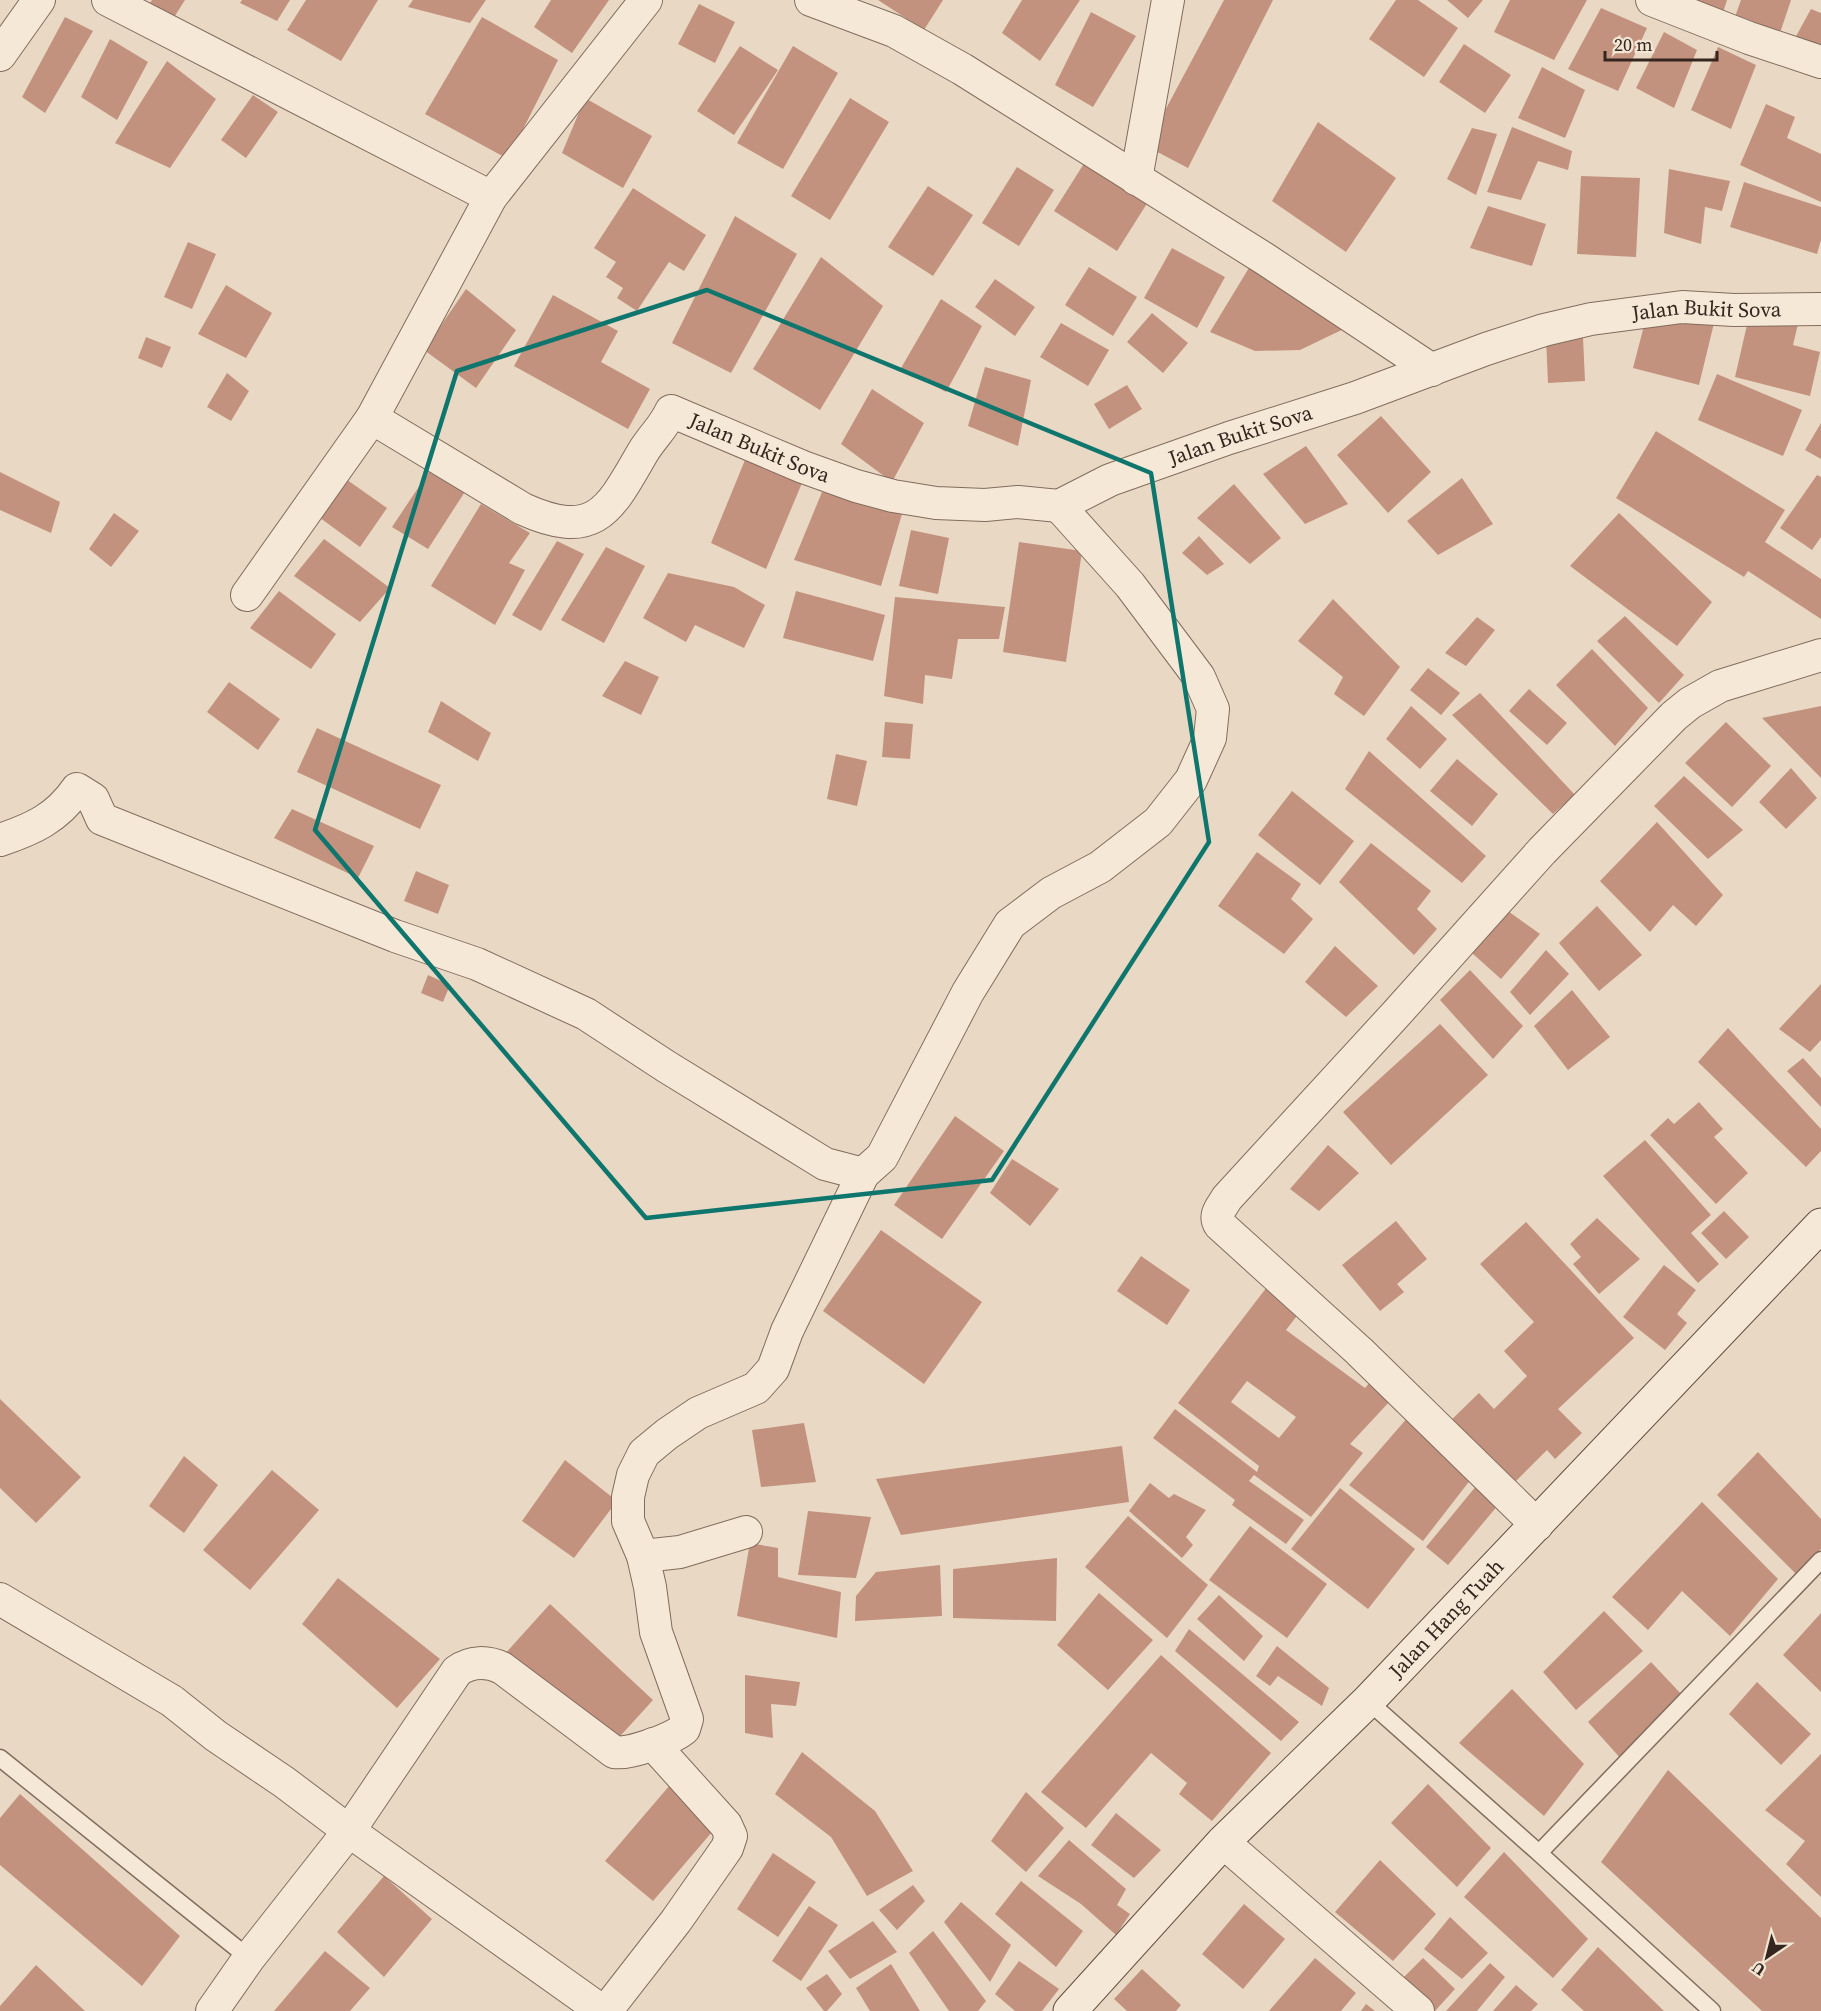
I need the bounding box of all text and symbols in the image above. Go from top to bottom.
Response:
scale bar [1605,24,1718,62]
text: 20 m [1614,32,1652,57]
street label: Jalan Bukit Sova [1629,292,1782,328]
street label: Jalan Bukit Sova [1163,397,1316,473]
street label: Jalan Bukit Sova [684,405,834,490]
street label: Jalan Hang Tuah [1381,1552,1510,1685]
north arrow [1737,1927,1797,1987]
text: U [1747,1957,1769,1982]

